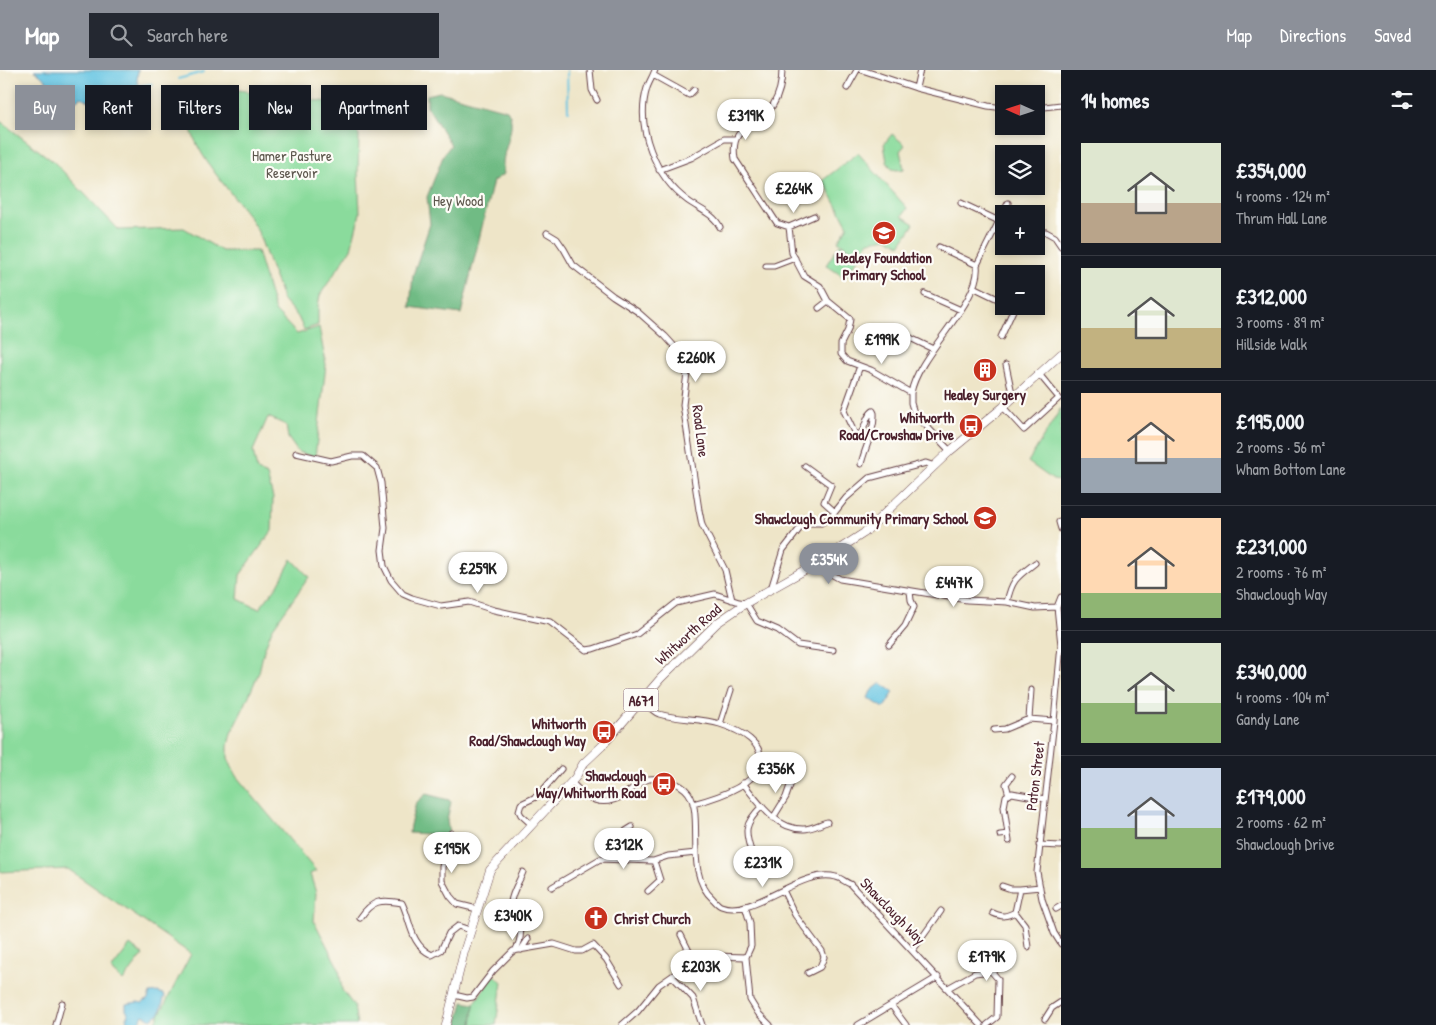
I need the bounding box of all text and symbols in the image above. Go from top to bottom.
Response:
search box [89,13,439,58]
text: Map [25,19,59,51]
icon: search [107,21,135,49]
text: Search here [147,22,228,48]
text: Map [1227,23,1252,48]
text: Directions [1280,23,1346,48]
text: Saved [1374,23,1411,48]
chip: Buy [15,85,75,130]
chip: Rent [85,85,151,130]
chip: Filters [161,85,239,130]
chip: New [249,85,311,130]
chip: Apartment [321,85,427,130]
north arrow [995,85,1045,135]
map controls [995,85,1045,315]
text: 14 homes [1081,86,1149,115]
icon: filters [1388,86,1416,114]
pin: £319K [711,98,781,141]
text: £319K [728,104,764,126]
park label: Hamer Pasture Reservoir [252,145,332,183]
button: layers [995,145,1045,195]
text: £354,000 [1236,156,1306,185]
icon: home [1121,163,1181,223]
pin: £264K [759,172,829,214]
text: £264K [775,177,813,199]
text: 4 rooms · 124 m² [1236,185,1330,207]
park label: Hey Wood [433,190,483,211]
button: + [995,205,1045,255]
text: Thrum Hall Lane [1236,207,1328,229]
school or university icon: Healey Foundation Primary School [871,220,897,246]
place label: Healey Foundation Primary School [836,247,932,286]
button: − [995,265,1045,315]
text: £312,000 [1236,282,1307,311]
icon: home [1121,288,1181,348]
text: 3 rooms · 89 m² [1236,311,1325,333]
pin: £199K [847,322,917,365]
text: £199K [865,328,899,350]
text: Hillside Walk [1236,333,1307,355]
pin: £260K [661,340,731,383]
text: £260K [677,346,715,368]
building icon: Healey Surgery [972,357,998,383]
place label: Healey Surgery [944,384,1027,406]
street label: Road Lane [687,404,715,458]
place label: Whitworth Road/Crowshaw Drive [840,407,955,445]
text: £195,000 [1236,407,1304,436]
bus stop icon: Whitworth Road/Crowshaw Drive [958,413,984,439]
icon: home [1121,413,1181,473]
text: 2 rooms · 56 m² [1236,436,1325,458]
text: Wham Bottom Lane [1236,458,1346,480]
school or university icon: Shawclough Community Primary School [972,505,998,531]
place label: Shawclough Community Primary School [755,508,969,530]
text: £231,000 [1236,532,1307,561]
icon: home [1121,538,1181,598]
pin: £354K [794,542,864,585]
text: £354K [810,548,848,570]
pin: £259K [443,552,513,594]
text: £259K [459,557,497,579]
text: 2 rooms · 76 m² [1236,561,1326,583]
pin: £447K [919,566,989,608]
text: £447K [935,571,973,593]
text: Shawclough Way [1236,583,1327,605]
street label: Whitworth Road [650,599,726,669]
text: £340,000 [1236,657,1307,686]
icon: home [1121,663,1181,723]
text: 4 rooms · 104 m² [1236,686,1330,708]
road number: A671 [624,688,658,712]
text: Gandy Lane [1236,708,1300,730]
place label: Whitworth Road/Shawclough Way [469,713,587,752]
bus stop icon: Whitworth Road/Shawclough Way [591,719,617,745]
street label: Paton Street [1020,739,1050,812]
pin: £356K [741,752,811,794]
text: £356K [757,757,795,779]
place label: Shawclough Way/Whitworth Road [536,765,647,804]
bus stop icon: Shawclough Way/Whitworth Road [651,771,677,797]
text: £179,000 [1236,782,1306,811]
icon: home [1121,788,1181,848]
text: 2 rooms · 62 m² [1236,811,1326,833]
pin: £312K [589,828,659,870]
pin: £195K [417,832,487,874]
text: £312K [605,833,643,855]
text: Shawclough Drive [1236,833,1335,855]
text: £195K [434,837,470,859]
pin: £231K [728,846,798,888]
text: £231K [744,851,782,873]
street label: Shawclough Way [856,873,930,949]
pin: £340K [478,898,548,941]
text: £340K [494,904,532,926]
church icon: Christ Church [583,905,609,931]
place label: Christ Church [614,908,691,929]
pin: £179K [952,940,1022,982]
text: £179K [969,945,1005,967]
pin: £203K [666,950,736,992]
text: £203K [682,955,721,977]

